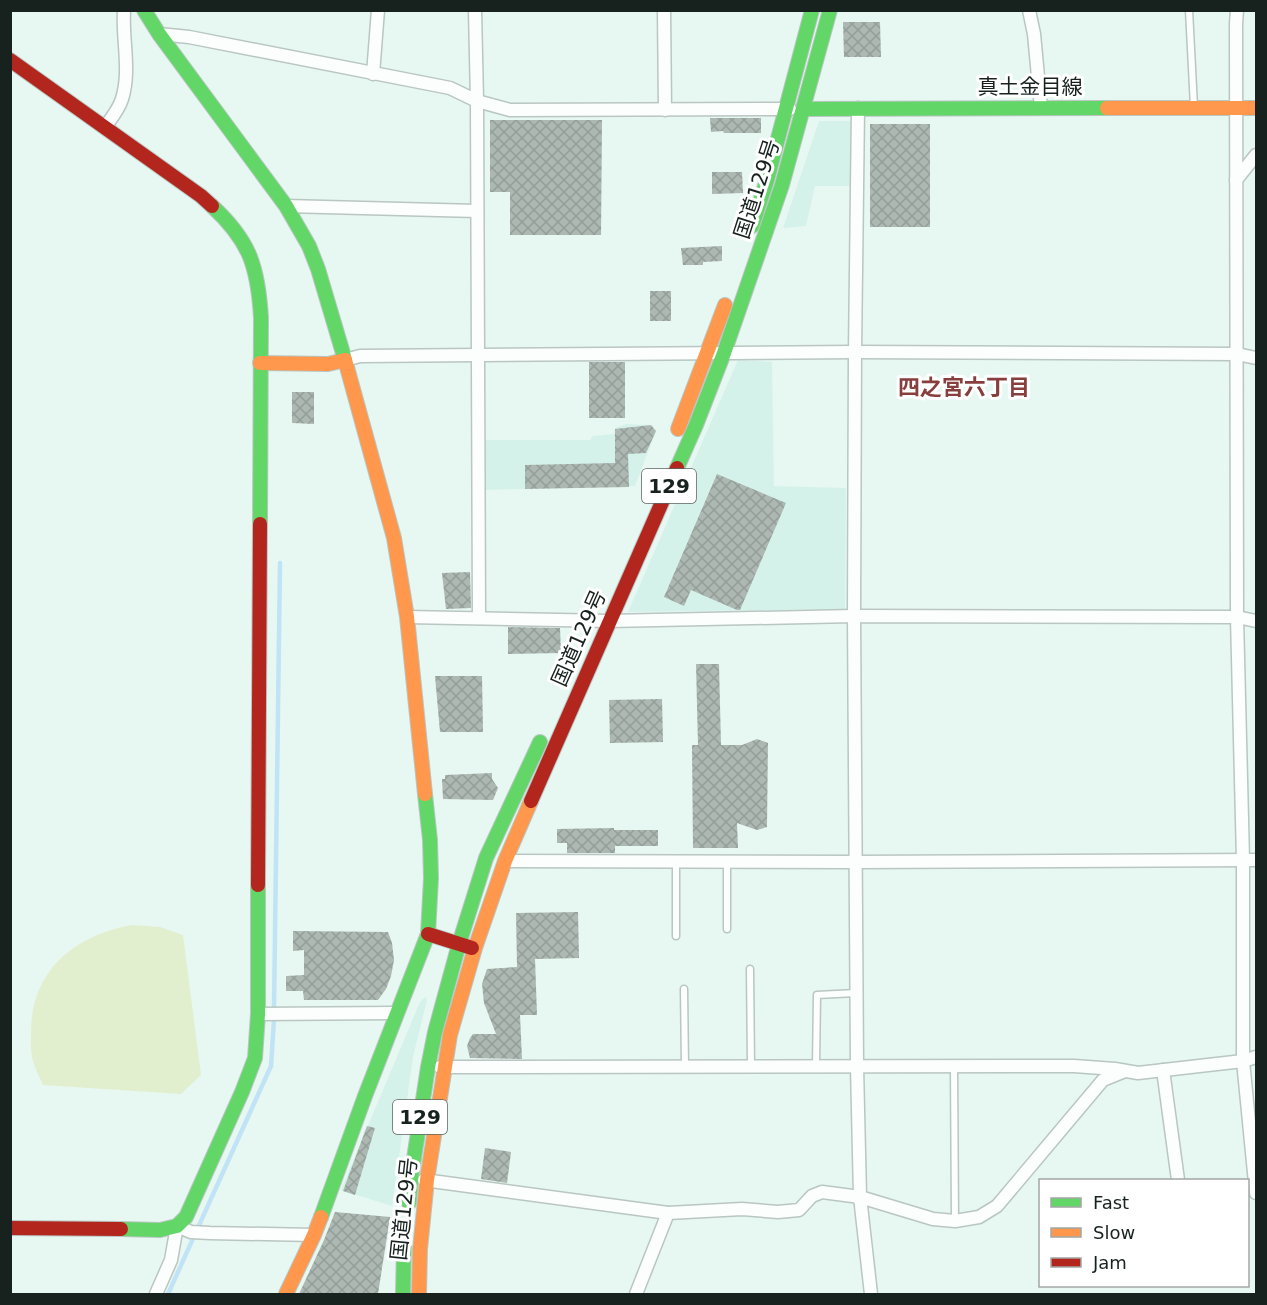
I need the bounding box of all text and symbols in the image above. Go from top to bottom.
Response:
street label: 真土金目線 [978,75,1083,99]
street label: 国道129号 [730,136,784,242]
district label: 四之宮六丁目 [898,375,1030,400]
road number: 129 [642,469,696,503]
street label: 国道129号 [547,586,611,690]
road number: 129 [393,1100,447,1134]
street label: 国道129号 [387,1156,421,1262]
legend [1039,1179,1249,1287]
text: Fast [1093,1192,1129,1213]
text: Slow [1093,1222,1135,1243]
text: Jam [1092,1252,1127,1273]

